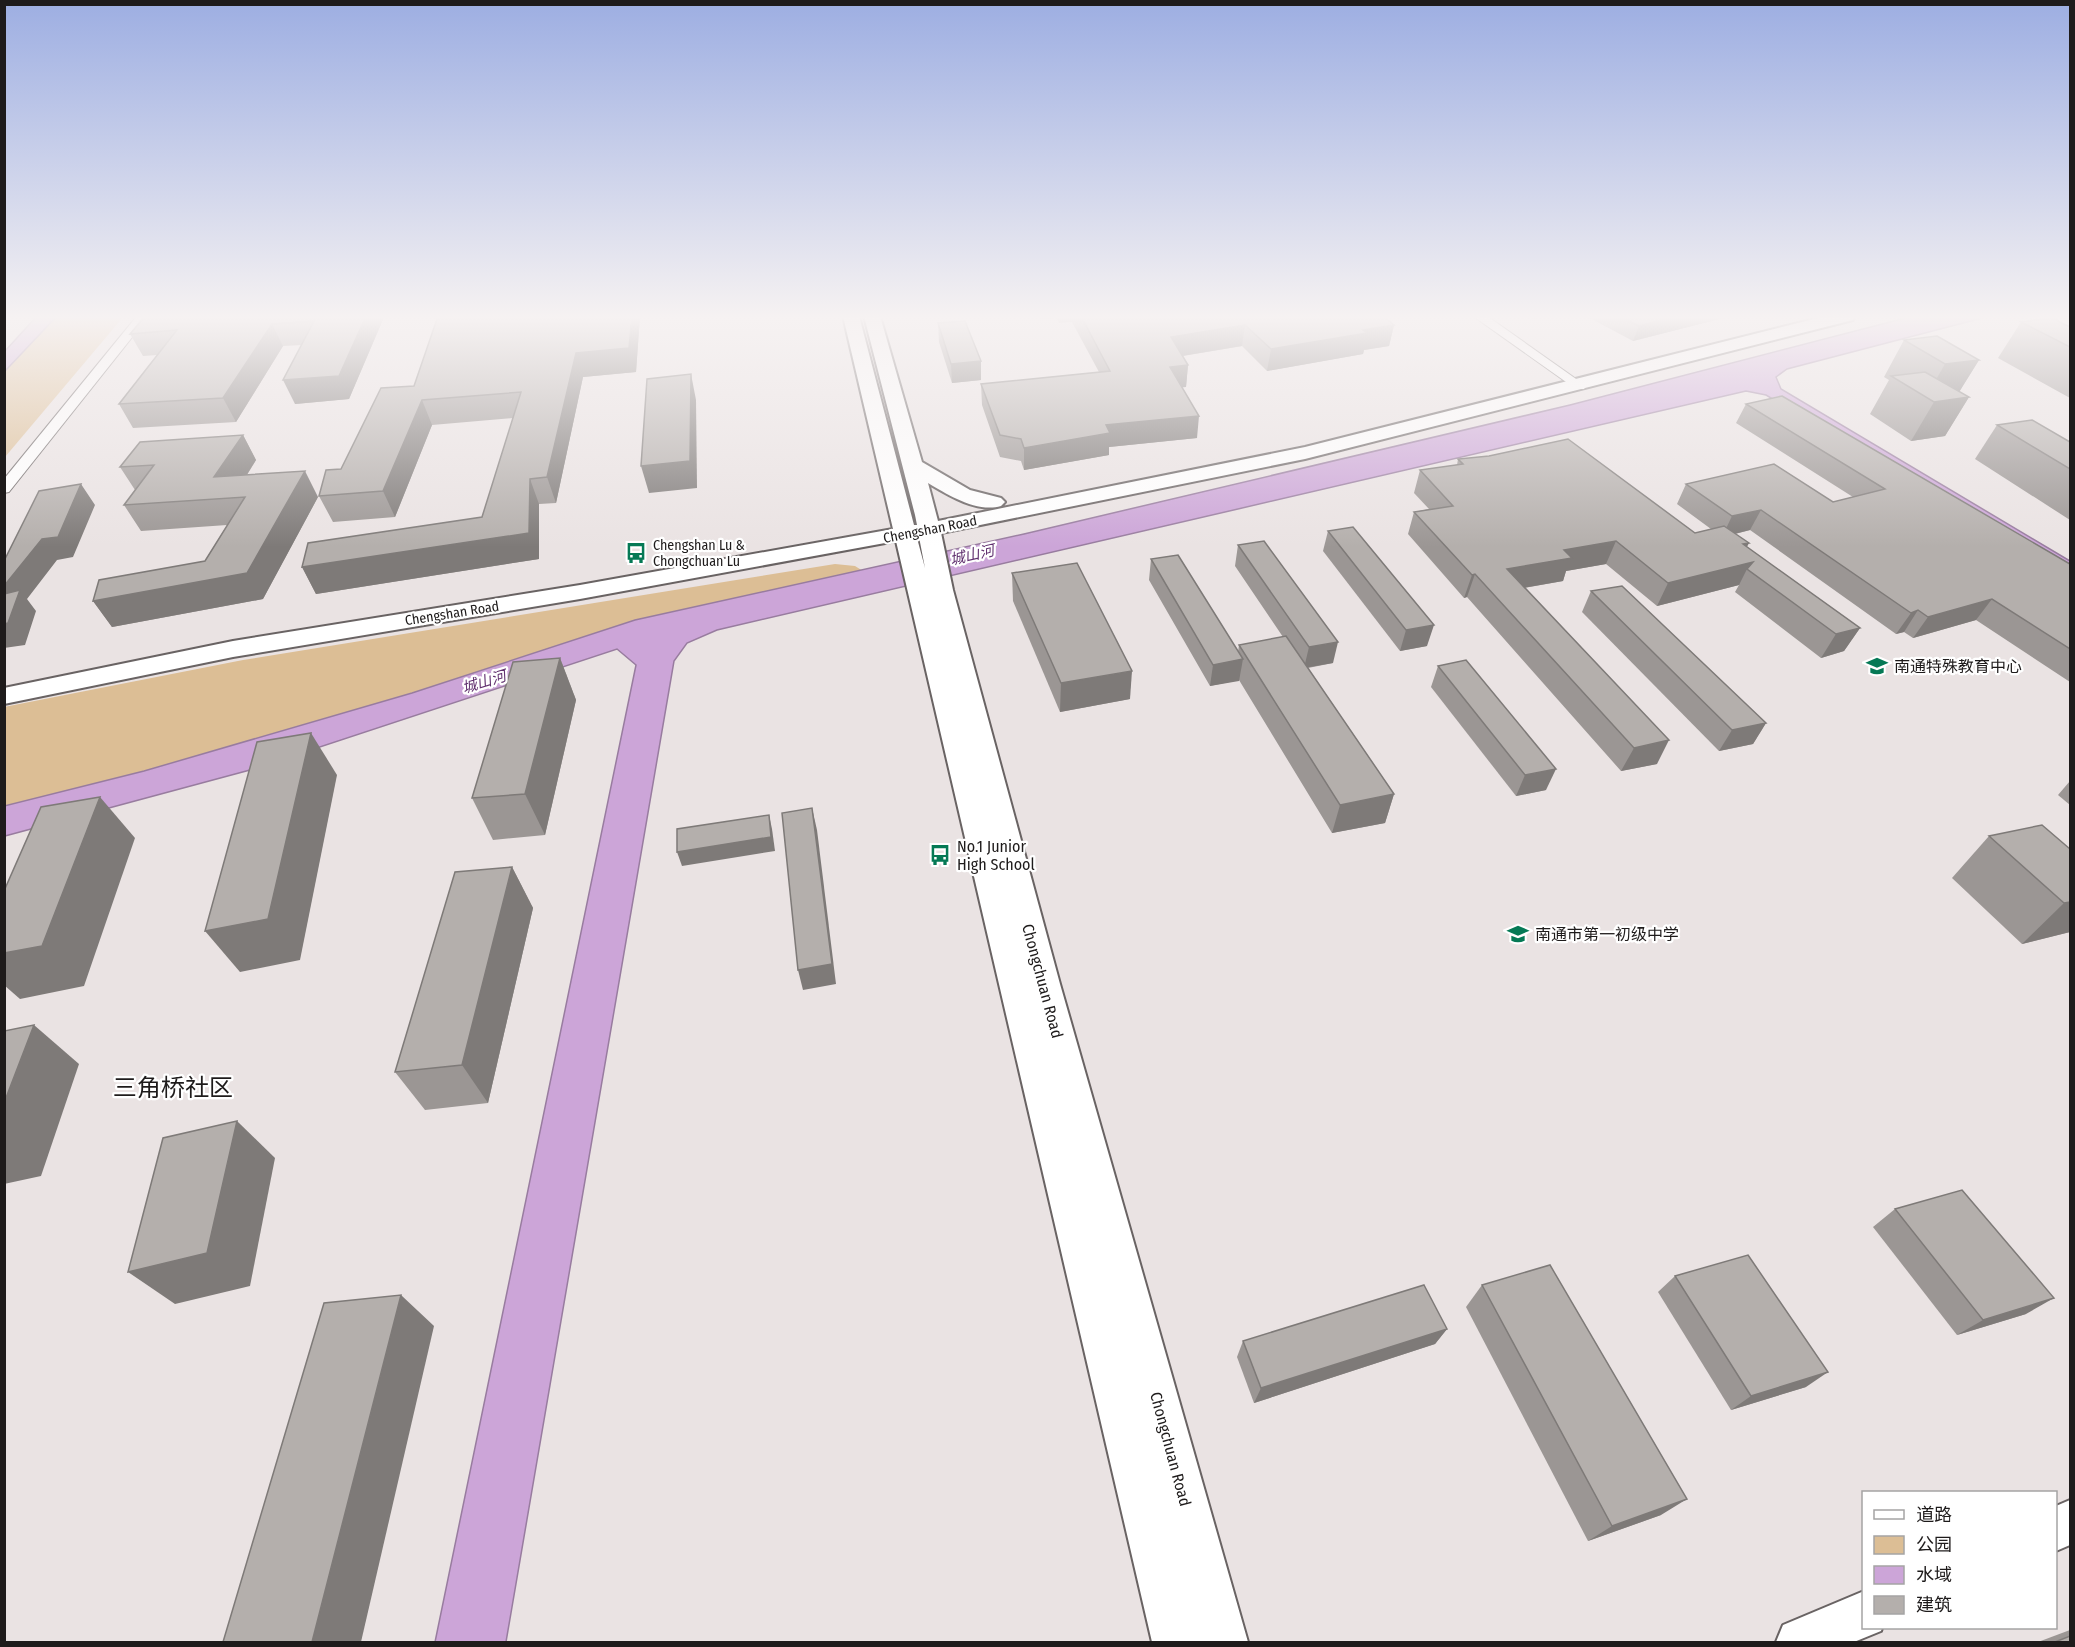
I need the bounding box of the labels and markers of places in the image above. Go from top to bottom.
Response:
place label: Chengshan Lu & Chongchuan Lu [653,537,745,570]
bus stop icon: Chengshan Lu & Chongchuan Lu [624,541,648,565]
school or university icon: 南通特殊教育中心 [1865,654,1889,678]
place label: 南通特殊教育中心 [1894,657,2022,676]
place label: No.1 Junior High School [957,837,1035,874]
bus stop icon: No.1 Junior High School [928,843,952,867]
school or university icon: 南通市第一初级中学 [1506,922,1530,946]
place label: 南通市第一初级中学 [1535,925,1679,944]

